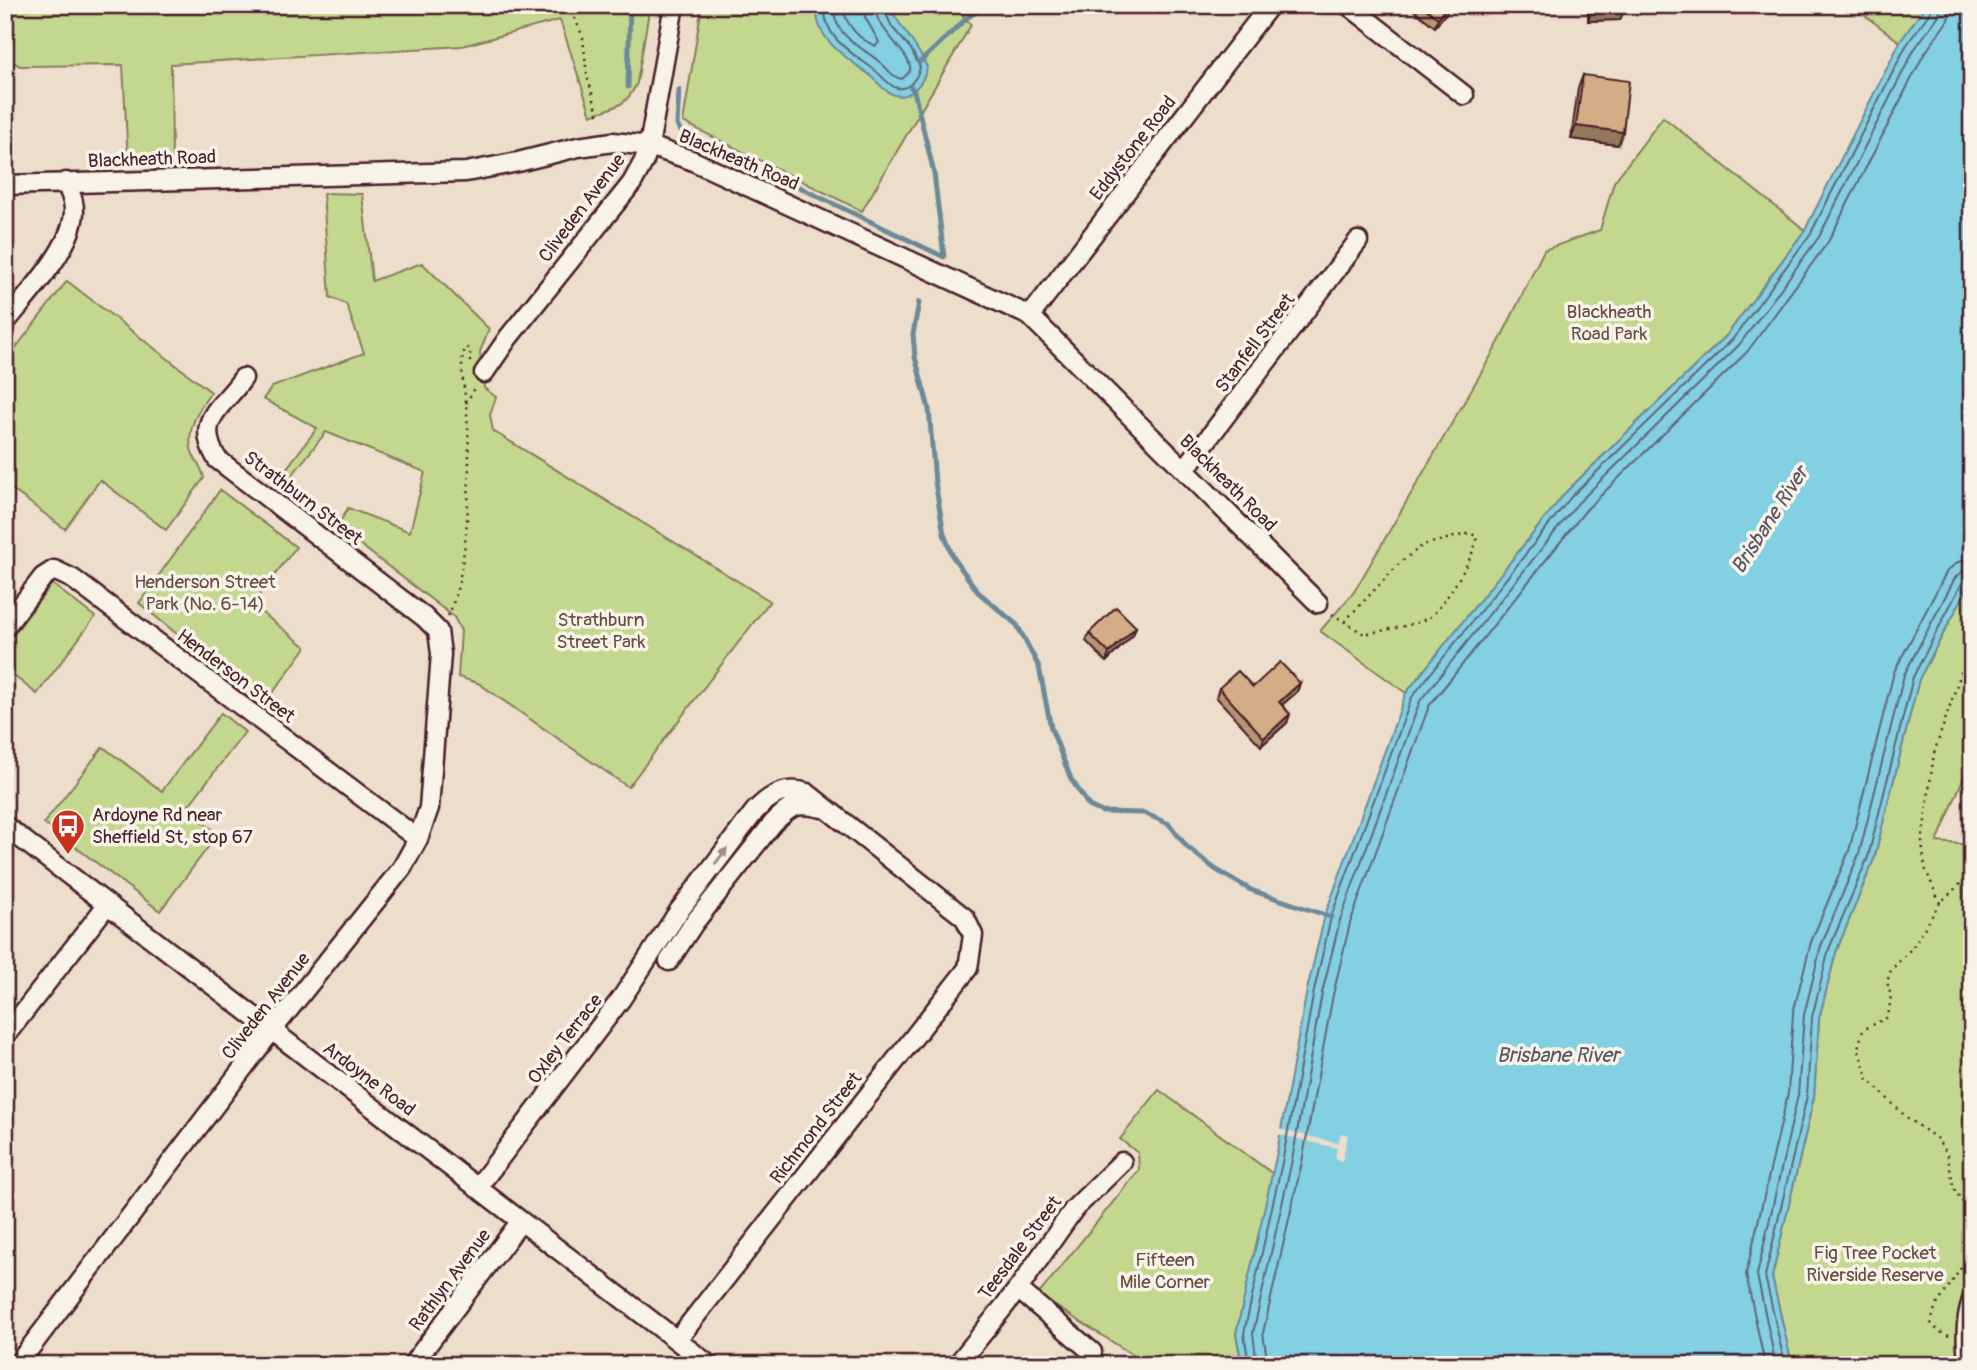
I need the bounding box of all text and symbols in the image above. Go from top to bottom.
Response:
street label: Eddystone Road [1085,91,1181,205]
street label: Blackheath Road [675,124,803,196]
street label: Blackheath Road [87,145,217,173]
street label: Cliveden Avenue [533,148,631,267]
street label: Stanfell Street [1210,288,1300,397]
park label: Blackheath Road Park [1567,300,1651,346]
street label: Blackheath Road [1174,429,1282,537]
street label: Strathburn Street [239,446,367,551]
water label: Brisbane River [1725,459,1816,579]
park label: Henderson Street Park (No. 6-14) [134,570,276,616]
park label: Strathburn Street Park [557,608,646,654]
street label: Henderson Street [172,624,300,728]
place label: Ardoyne Rd near Sheffield St, stop 67 [92,803,253,849]
bus stop icon: Ardoyne Rd near Sheffield St, stop 67 [49,807,87,856]
one-way arrow [713,848,728,866]
street label: Cliveden Avenue [217,947,316,1065]
street label: Oxley Terrace [522,989,608,1089]
street label: Ardoyne Road [318,1036,420,1122]
water label: Brisbane River [1497,1042,1622,1069]
street label: Richmond Street [765,1067,867,1189]
street label: Teesdale Street [973,1191,1067,1305]
street label: Rathlyn Avenue [404,1224,497,1336]
park label: Fig Tree Pocket Riverside Reserve [1806,1241,1944,1287]
park label: Fifteen Mile Corner [1120,1248,1211,1294]

